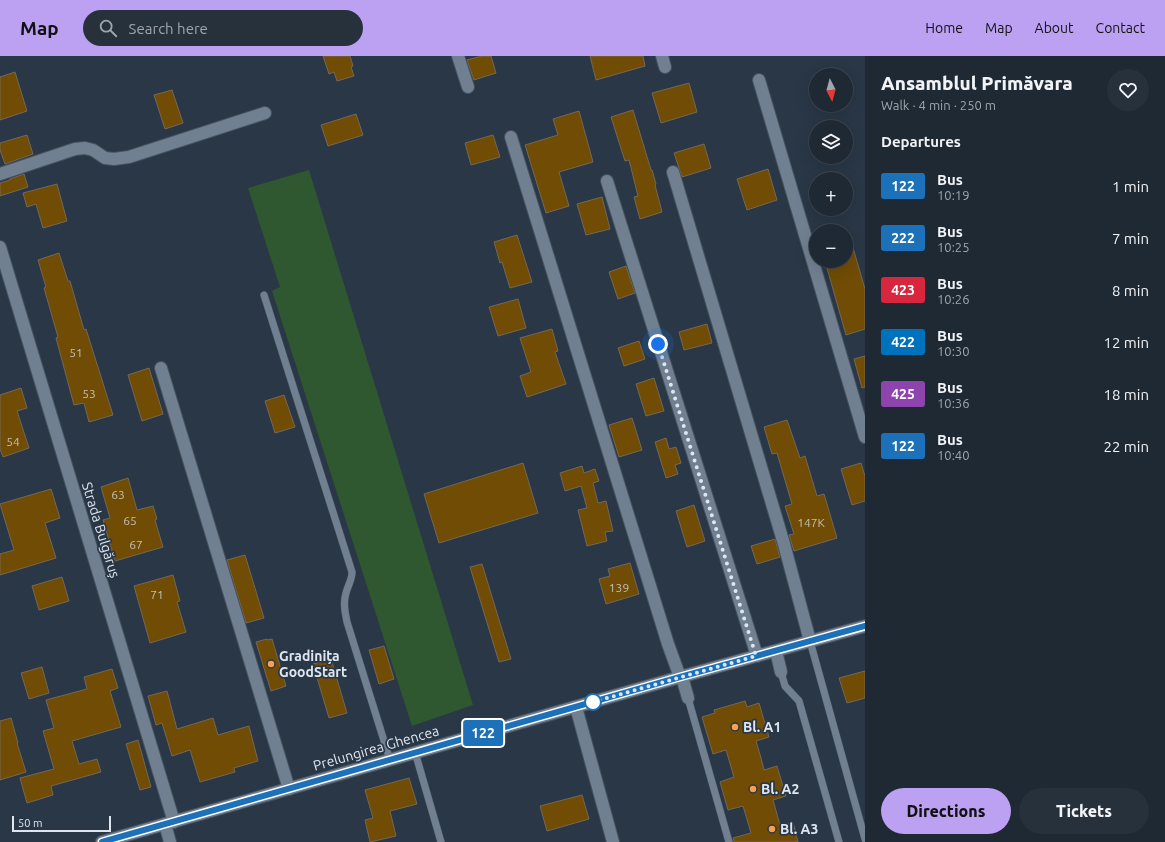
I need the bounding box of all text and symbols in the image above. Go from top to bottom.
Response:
search box [83,10,363,46]
text: Map [20,17,59,39]
icon: search [97,17,119,39]
text: Search here [129,20,208,37]
text: Home [925,20,963,36]
text: Map [985,20,1013,36]
text: About [1035,20,1074,36]
text: Contact [1096,20,1145,36]
north arrow [809,68,853,112]
map controls [809,68,853,268]
button: heart [1107,69,1149,111]
text: Ansamblul Primăvara [881,72,1073,94]
text: Walk · 4 min · 250 m [881,98,996,112]
button: layers [809,120,853,164]
text: Departures [881,133,961,150]
text: Bus [937,171,963,188]
button: + [809,172,853,216]
text: 122 [891,178,915,194]
text: 1 min [1112,178,1149,195]
text: 10:19 [937,188,970,202]
text: Bus [937,223,963,240]
button: − [809,224,853,268]
text: 222 [891,230,915,246]
text: 7 min [1112,230,1149,247]
text: 10:25 [937,240,970,254]
text: Bus [937,275,963,292]
text: 423 [891,282,915,298]
text: 8 min [1112,282,1149,299]
text: 10:26 [937,292,970,306]
text: Bus [937,327,963,344]
your location [648,334,668,354]
text: 422 [891,334,915,350]
text: 12 min [1103,334,1149,351]
text: 10:30 [937,344,970,358]
house number: 51 [69,346,83,359]
text: Bus [937,379,963,396]
text: 425 [891,386,915,402]
text: 18 min [1103,386,1149,403]
house number: 53 [82,387,96,400]
text: 10:36 [937,396,970,410]
text: Bus [937,431,963,448]
house number: 54 [6,435,20,448]
text: 122 [891,438,915,454]
text: 22 min [1103,438,1149,455]
text: 10:40 [937,448,970,462]
street label: Strada Bulgăruș [79,480,123,580]
house number: 63 [111,488,125,501]
house number: 65 [123,514,137,527]
house number: 147K [797,516,825,529]
house number: 67 [129,538,143,551]
house number: 139 [609,581,629,594]
house number: 71 [150,588,164,601]
place label: Gradinița GoodStart [279,648,347,680]
marker: Gradinița GoodStart [266,659,276,669]
unlabelled marker [584,693,602,711]
place label: Bl. A1 [743,719,781,735]
line badge: 122 [460,720,506,746]
street label: Prelungirea Ghencea [311,722,441,774]
marker: Bl. A1 [730,722,740,732]
text: 122 [471,725,495,741]
place label: Bl. A2 [761,781,799,797]
marker: Bl. A2 [748,784,758,794]
button: Directions [881,788,1011,834]
button: Tickets [1019,788,1149,834]
scale bar [12,814,111,833]
text: 50 m [18,817,42,829]
place label: Bl. A3 [780,821,818,837]
marker: Bl. A3 [767,824,777,834]

